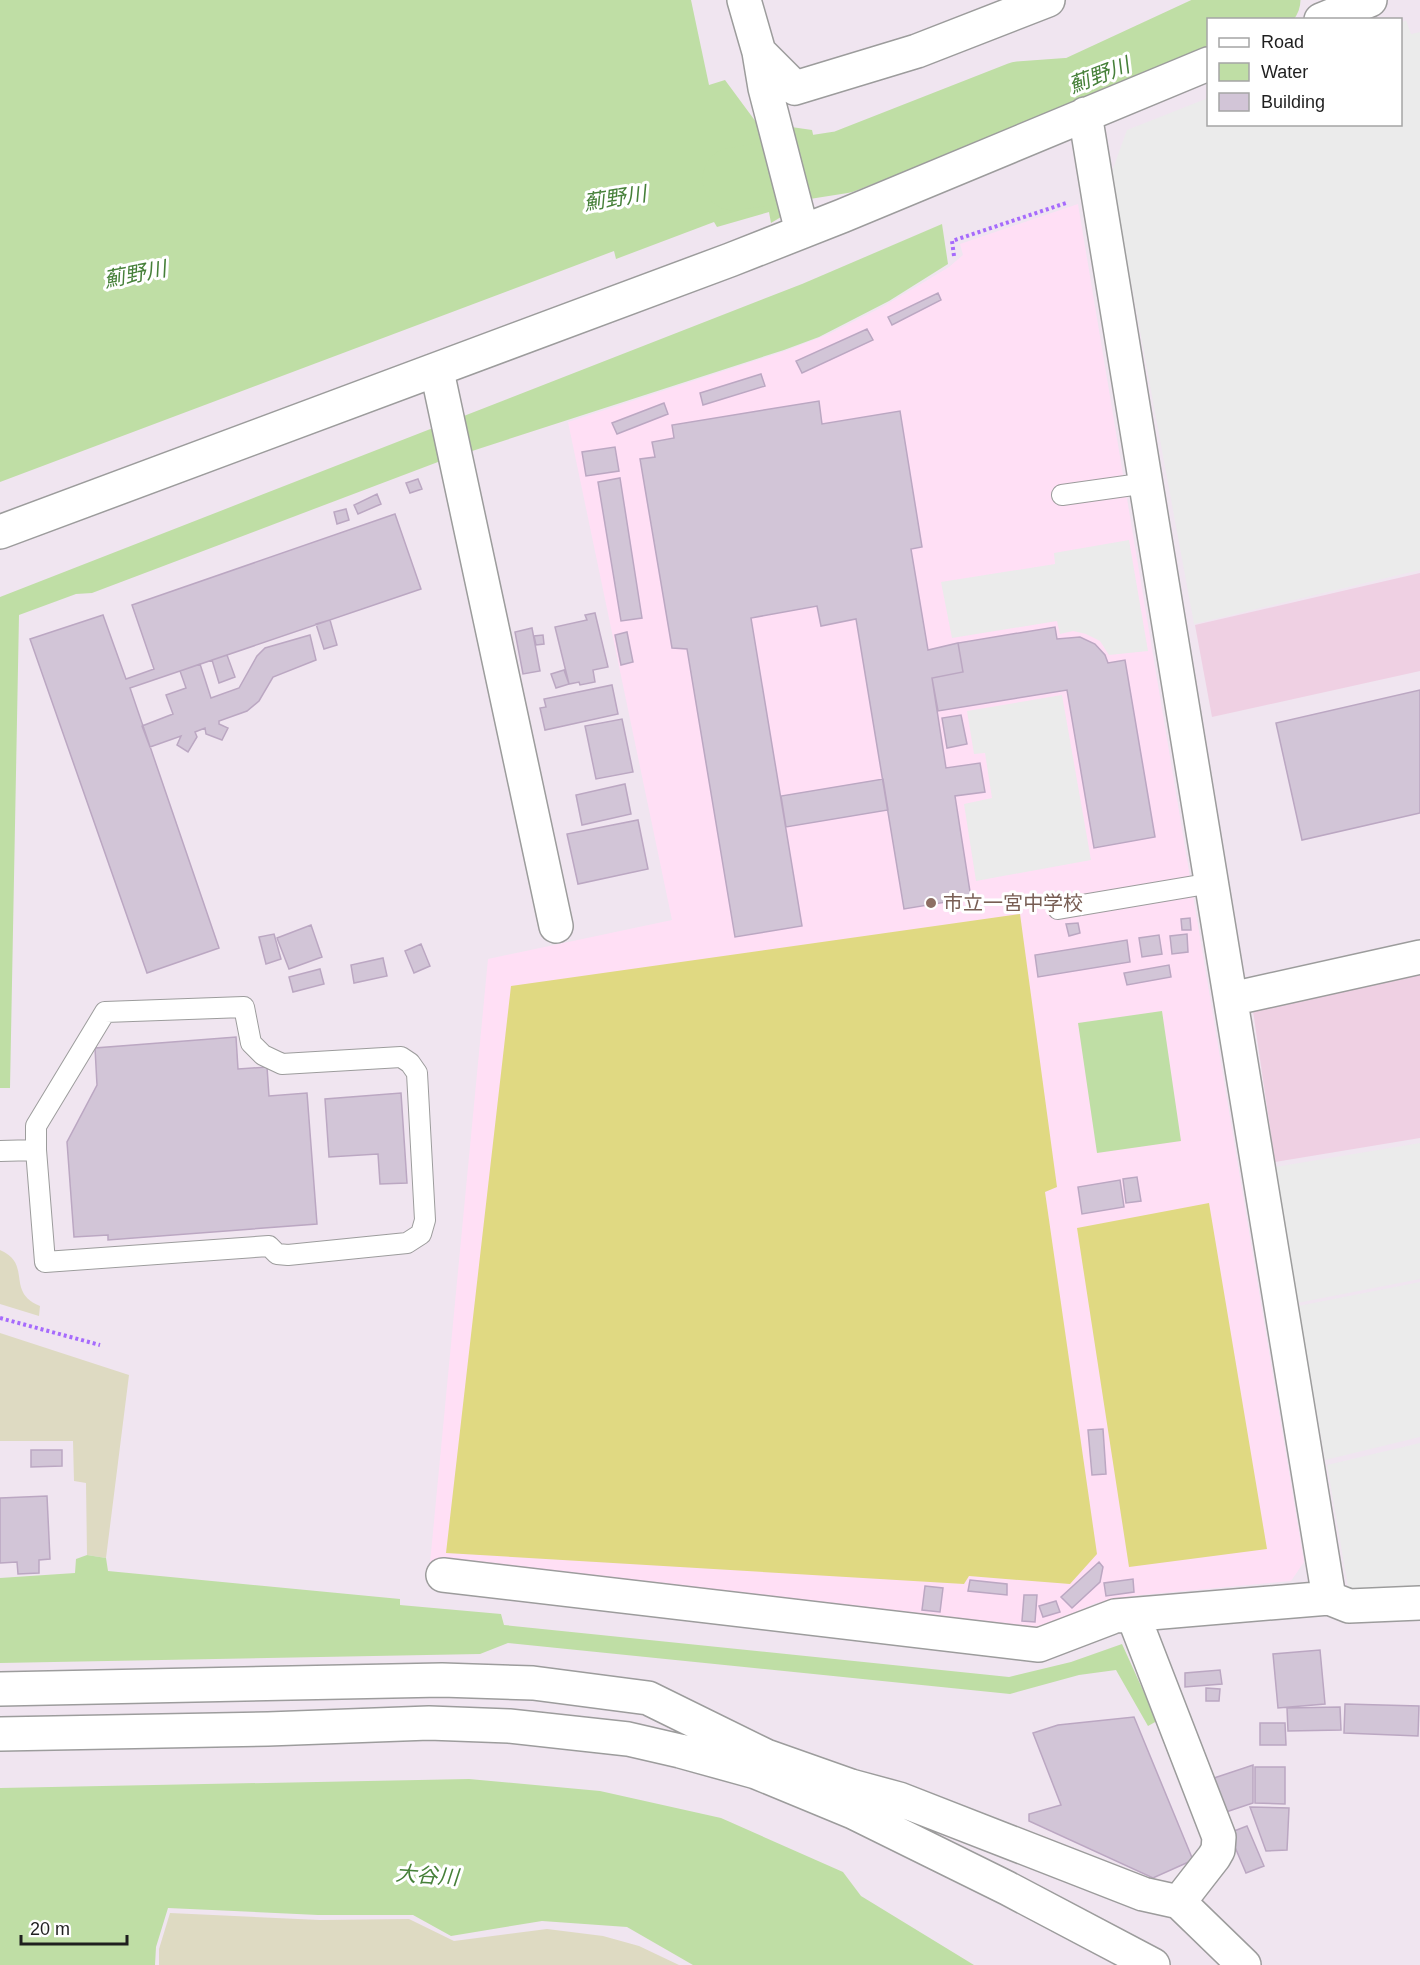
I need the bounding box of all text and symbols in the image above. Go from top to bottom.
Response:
legend [1207,18,1402,126]
text: Road [1261,32,1304,52]
water label: 薊野川 [1065,52,1134,97]
text: Water [1261,62,1308,82]
text: Building [1261,92,1325,112]
water label: 薊野川 [582,181,650,214]
water label: 薊野川 [102,256,170,291]
place label: 市立一宮中学校 [943,892,1083,914]
marker: 市立一宮中学校 [924,896,938,910]
water label: 大谷川 [395,1861,461,1889]
scale bar [21,1908,128,1946]
text: 20 m [30,1919,70,1939]

